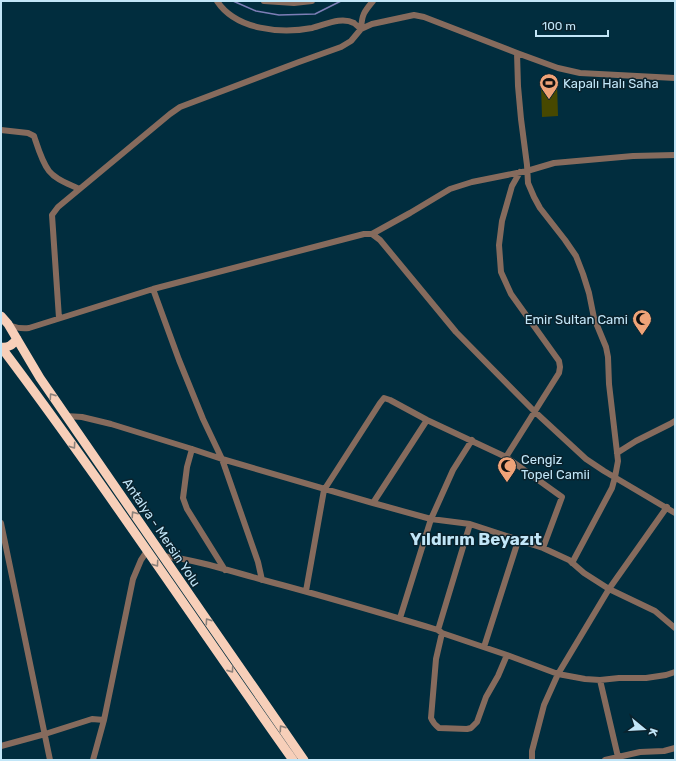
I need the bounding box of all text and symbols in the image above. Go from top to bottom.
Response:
scale bar [536,12,608,38]
text: 100 m [542,19,576,33]
sports icon: Kapalı Halı Saha [538,72,560,100]
place label: Kapalı Halı Saha [563,76,659,91]
mosque icon: Emir Sultan Cami [631,308,653,336]
place label: Emir Sultan Cami [525,312,628,327]
one-way arrow [50,393,57,400]
one-way arrow [68,442,76,449]
place label: Cengiz Topel Camii [521,452,590,482]
mosque icon: Cengiz Topel Camii [496,455,518,483]
street label: Antalya - Mersin Yolu [120,475,203,589]
one-way arrow [132,512,139,519]
district label: Yıldırım Beyazıt [410,529,542,549]
one-way arrow [151,560,159,567]
one-way arrow [206,619,213,626]
one-way arrow [226,666,233,673]
north arrow [624,709,664,749]
one-way arrow [279,725,287,732]
text: K [646,726,660,738]

